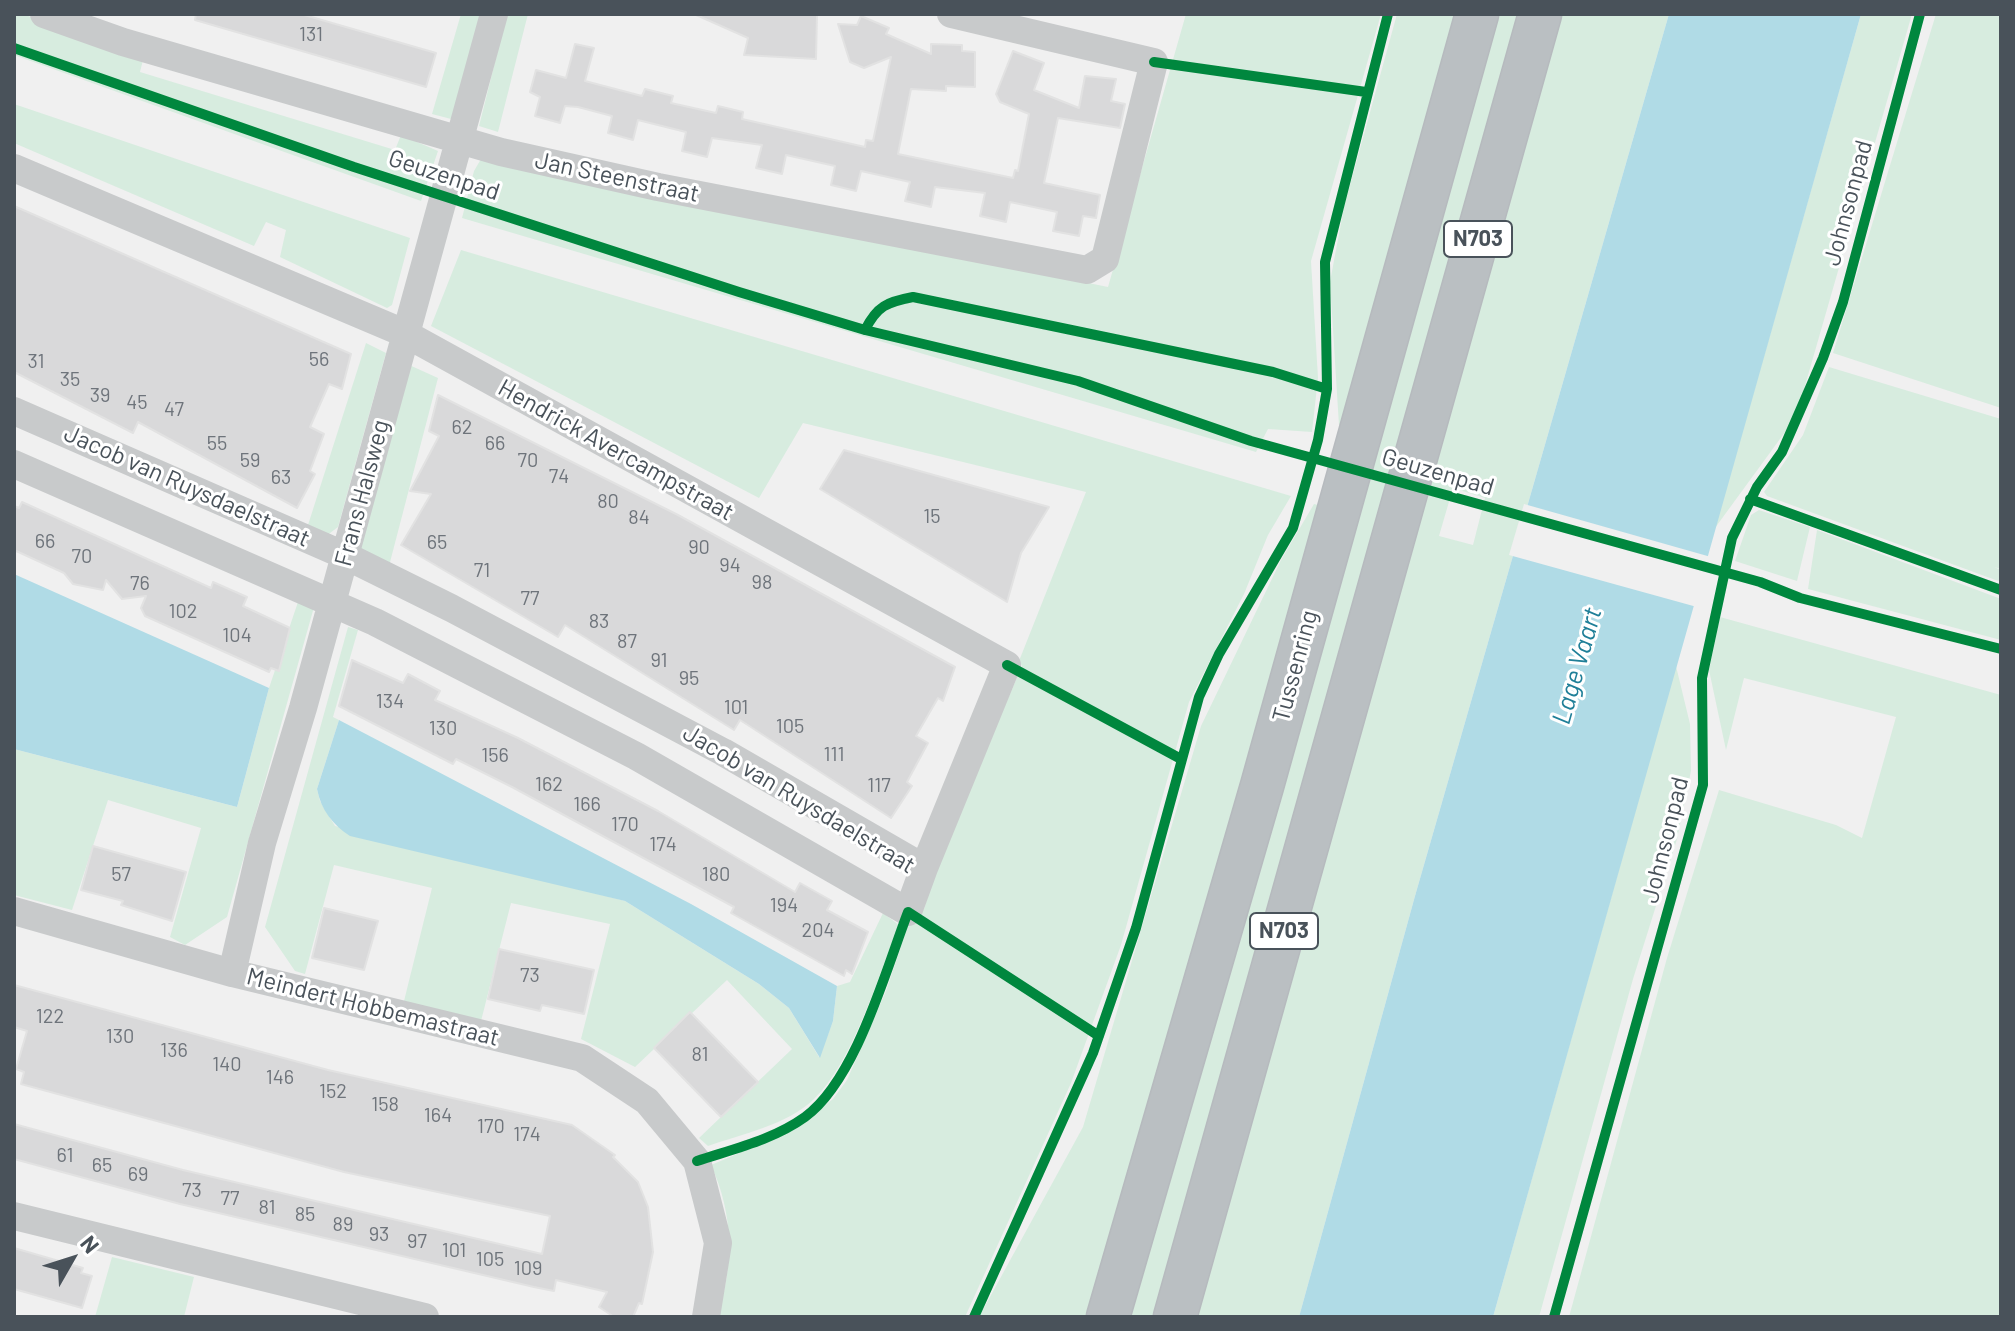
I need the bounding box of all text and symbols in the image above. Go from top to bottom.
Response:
house number: 131 [299,22,323,46]
street label: Johnsonpad [1817,137,1879,269]
street label: Geuzenpad [385,143,503,207]
street label: Jan Steenstraat [532,146,702,208]
road number: N703 [1444,221,1512,257]
house number: 56 [309,347,329,371]
house number: 31 [27,349,45,373]
house number: 35 [60,367,80,391]
street label: Hendrick Avercampstraat [493,373,739,527]
house number: 39 [90,383,110,407]
house number: 45 [126,390,148,414]
house number: 47 [164,397,184,421]
house number: 62 [451,415,473,439]
street label: Frans Halsweg [329,417,395,569]
street label: Jacob van Ruysdaelstraat [60,419,314,553]
house number: 55 [207,431,227,455]
house number: 66 [485,431,505,455]
street label: Geuzenpad [1379,442,1497,502]
house number: 59 [240,448,260,472]
house number: 70 [518,448,538,472]
house number: 74 [549,464,569,488]
house number: 63 [271,465,291,489]
house number: 80 [597,489,619,513]
house number: 15 [923,504,941,528]
house number: 84 [628,505,650,529]
house number: 66 [35,529,55,553]
house number: 65 [427,530,447,554]
house number: 90 [688,535,710,559]
house number: 70 [72,544,92,568]
house number: 94 [719,553,741,577]
house number: 71 [474,558,490,582]
house number: 98 [752,570,772,594]
house number: 76 [130,571,150,595]
house number: 77 [521,586,539,610]
house number: 102 [168,599,198,623]
water label: Lage Vaart [1545,604,1609,728]
street label: Tussenring [1266,607,1324,725]
house number: 83 [589,609,609,633]
house number: 104 [222,623,252,647]
house number: 87 [617,629,637,653]
house number: 91 [650,648,668,672]
house number: 95 [679,666,699,690]
house number: 134 [376,689,404,713]
house number: 101 [724,695,748,719]
house number: 105 [776,714,804,738]
house number: 130 [429,716,457,740]
street label: Jacob van Ruysdaelstraat [678,718,920,880]
house number: 111 [823,742,845,766]
house number: 156 [481,743,509,767]
house number: 162 [535,772,563,796]
house number: 117 [867,773,891,797]
street label: Johnsonpad [1635,774,1695,906]
house number: 166 [573,792,601,816]
house number: 170 [611,812,639,836]
house number: 174 [649,832,677,856]
house number: 57 [111,862,131,886]
house number: 180 [702,862,730,886]
house number: 194 [770,893,798,917]
road number: N703 [1250,913,1318,949]
house number: 204 [801,918,835,942]
street label: Meindert Hobbemastraat [244,962,502,1052]
house number: 73 [520,963,540,987]
house number: 122 [36,1004,64,1028]
house number: 130 [106,1024,134,1048]
house number: 136 [160,1038,188,1062]
house number: 81 [692,1042,708,1066]
house number: 140 [212,1052,242,1076]
house number: 146 [266,1065,294,1089]
house number: 152 [319,1079,347,1103]
house number: 158 [371,1092,399,1116]
house number: 164 [424,1103,452,1127]
house number: 170 [477,1114,505,1138]
house number: 174 [513,1122,541,1146]
house number: 61 [57,1143,73,1167]
house number: 65 [92,1153,112,1177]
house number: 69 [128,1162,148,1186]
house number: 73 [182,1178,202,1202]
house number: 77 [221,1186,239,1210]
house number: 81 [259,1195,275,1219]
house number: 85 [295,1202,315,1226]
house number: 89 [333,1212,353,1236]
north arrow [32,1219,112,1299]
house number: 93 [369,1222,389,1246]
house number: 97 [407,1229,427,1253]
text: N [76,1230,105,1258]
house number: 101 [442,1238,466,1262]
house number: 105 [476,1247,504,1271]
house number: 109 [514,1256,542,1280]

